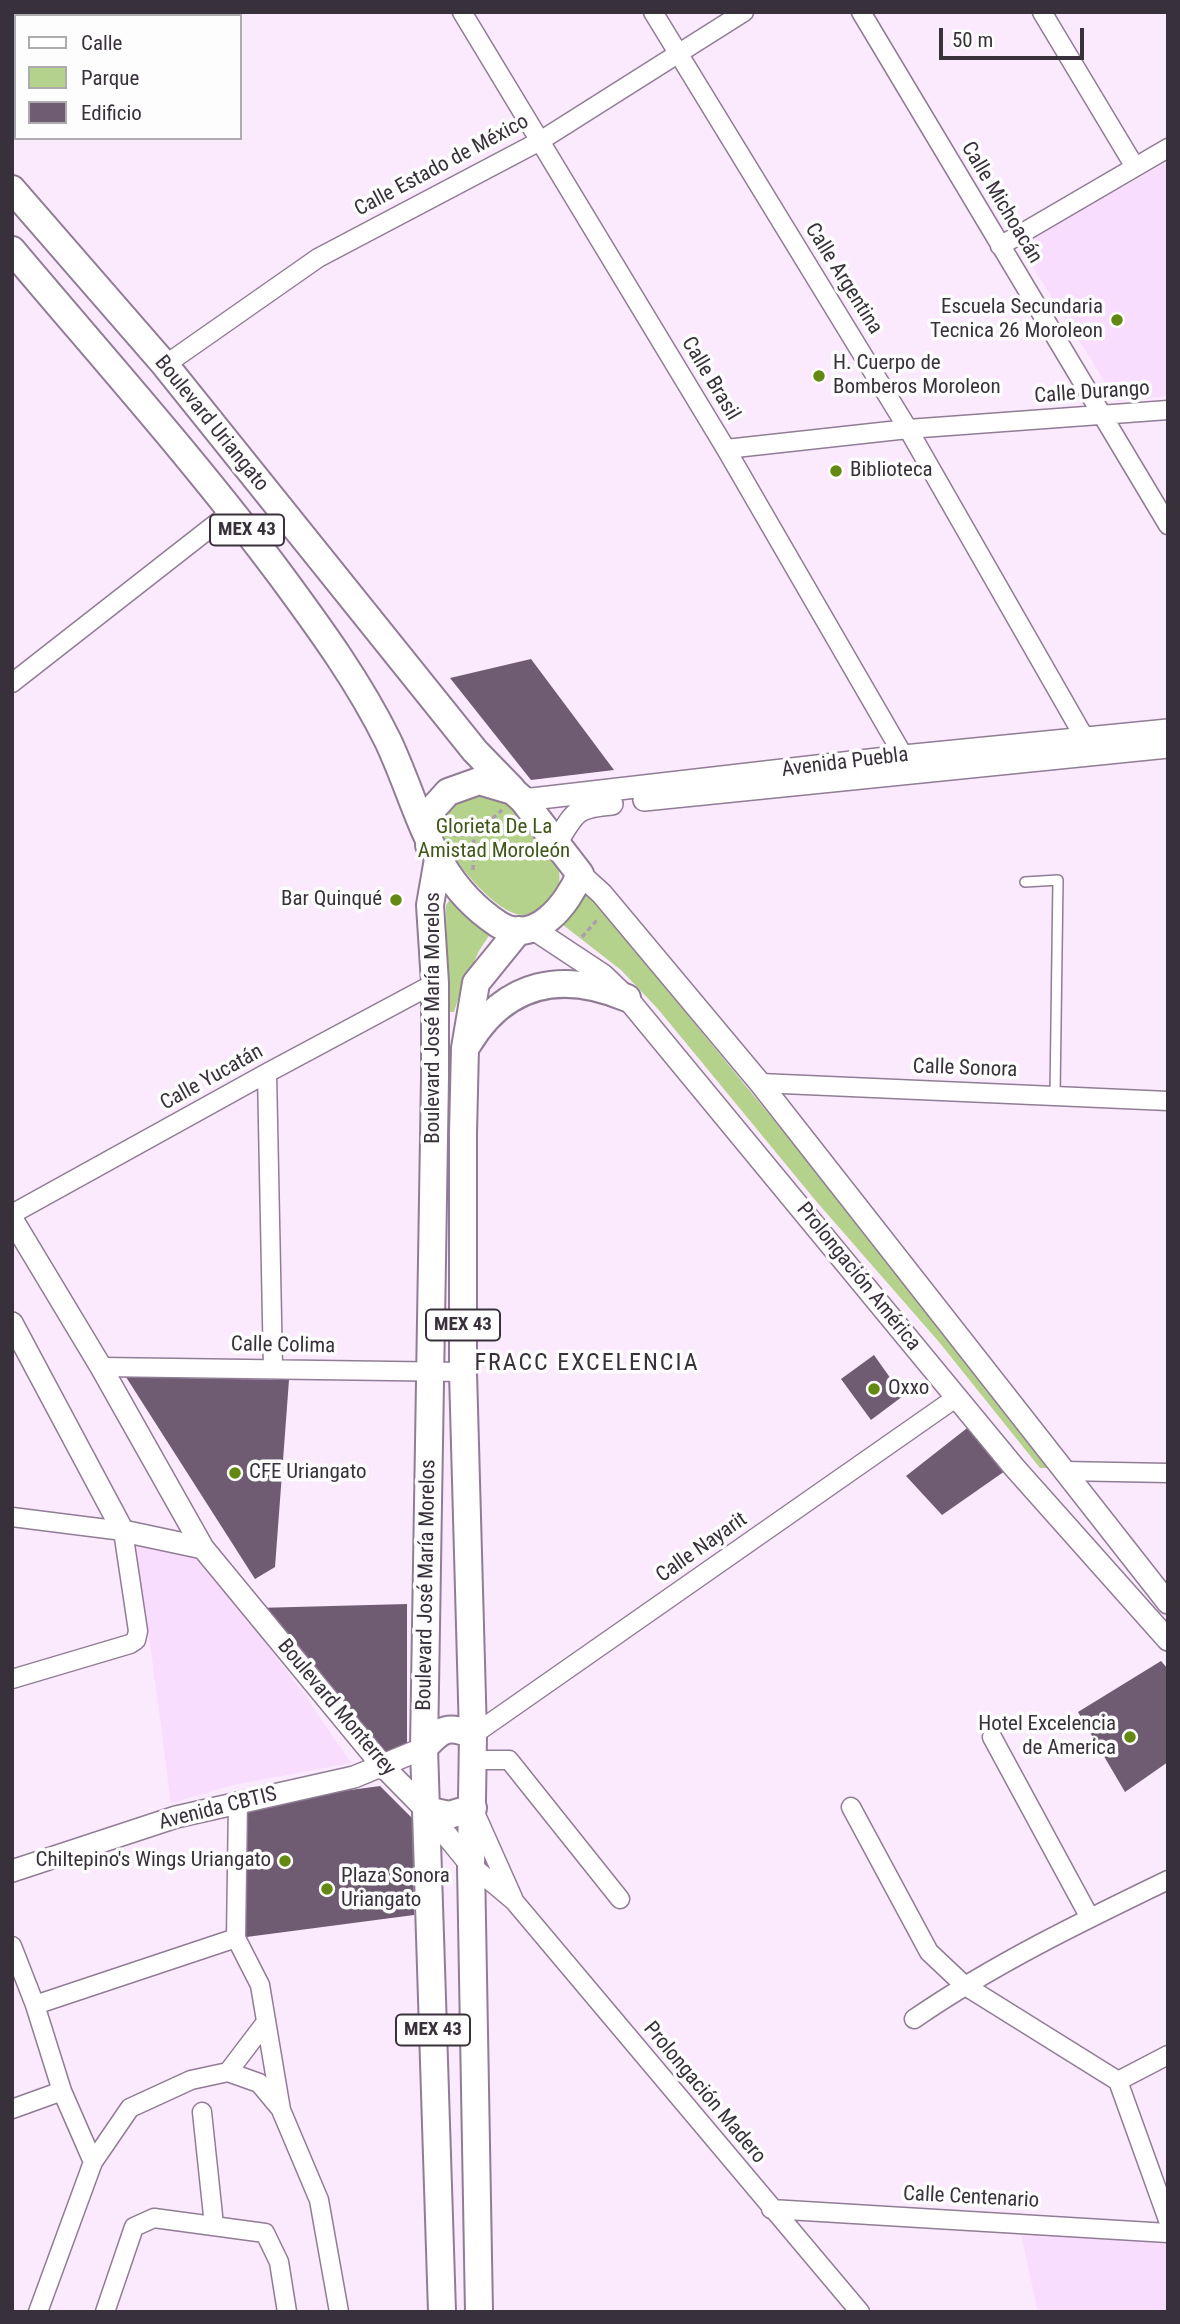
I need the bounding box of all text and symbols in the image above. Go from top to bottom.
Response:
legend [14,14,242,140]
scale bar [942,14,1087,58]
text: 50 m [952,28,993,52]
text: Calle [81,31,122,55]
text: Parque [81,66,139,90]
text: Edificio [81,101,142,125]
street label: Calle Estado de México [351,109,533,223]
street label: Calle Michoacán [955,138,1047,268]
street label: Calle Argentina [799,219,887,339]
place label: Escuela Secundaria Tecnica 26 Moroleon [930,295,1103,345]
marker: Escuela Secundaria Tecnica 26 Moroleon [1109,312,1125,328]
street label: Calle Brasil [675,333,745,425]
street label: Boulevard Uriangato [149,351,273,497]
place label: H. Cuerpo de Bomberos Moroleon [833,351,1001,401]
marker: H. Cuerpo de Bomberos Moroleon [811,368,827,384]
street label: Calle Durango [1034,376,1150,410]
place label: Biblioteca [850,458,933,484]
marker: Biblioteca [828,463,844,479]
road number: MEX 43 [210,514,284,545]
street label: Avenida Puebla [780,743,910,783]
park label: Glorieta De La Amistad Moroleón [418,815,570,865]
place label: Bar Quinqué [281,887,382,913]
marker: Bar Quinqué [388,892,404,908]
street label: Boulevard José María Morelos [421,892,447,1144]
street label: Calle Yucatán [156,1040,268,1116]
street label: Calle Sonora [912,1055,1018,1083]
street label: Prolongación América [791,1198,925,1356]
road number: MEX 43 [426,1310,500,1340]
street label: Calle Colima [231,1332,335,1360]
district label: FRACC EXCELENCIA [477,1350,697,1378]
place label: Oxxo [888,1376,929,1402]
marker: Oxxo [866,1381,882,1397]
street label: Boulevard José María Morelos [412,1459,442,1711]
place label: CFE Uriangato [249,1460,366,1486]
marker: CFE Uriangato [227,1465,243,1481]
street label: Calle Nayarit [652,1507,752,1589]
street label: Boulevard Monterrey [271,1635,401,1781]
place label: Hotel Excelencia de America [978,1712,1116,1762]
marker: Hotel Excelencia de America [1122,1729,1138,1745]
street label: Avenida CBTIS [156,1782,280,1836]
place label: Chiltepino's Wings Uriangato [36,1848,271,1874]
marker: Chiltepino's Wings Uriangato [277,1853,293,1869]
place label: Plaza Sonora Uriangato [341,1864,450,1914]
marker: Plaza Sonora Uriangato [319,1881,335,1897]
road number: MEX 43 [396,2014,470,2046]
street label: Prolongación Madero [637,2017,771,2169]
street label: Calle Centenario [902,2182,1040,2214]

